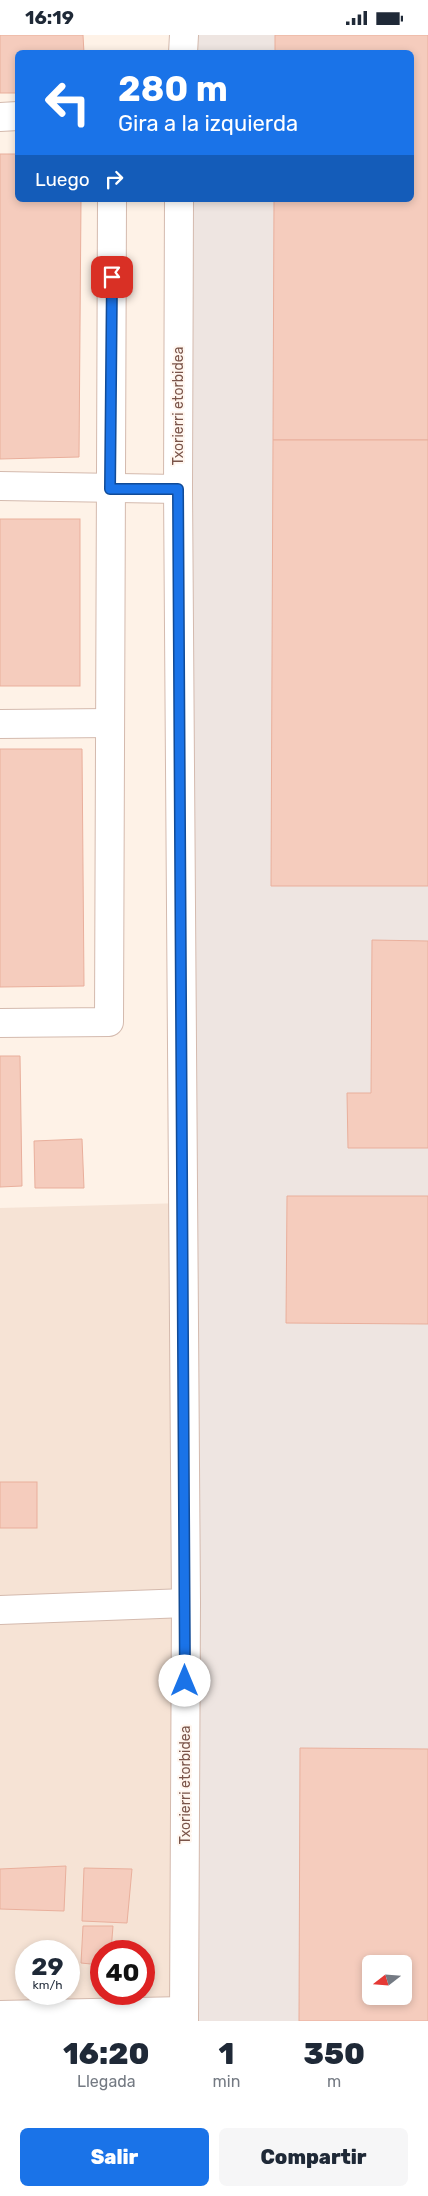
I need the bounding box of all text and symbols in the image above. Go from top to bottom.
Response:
text: 16:19 [25,6,74,29]
text: 280 m [118,68,228,110]
icon: left [35,70,100,135]
text: Gira a la izquierda [118,110,298,137]
icon: right [100,165,128,193]
text: Luego [35,168,90,191]
pin [91,256,133,298]
icon: arrive [98,263,126,291]
street label: Txorierri etorbidea [170,347,187,465]
position arrow [158,1654,210,1706]
street label: Txorierri etorbidea [177,1726,194,1844]
speed limit sign: 40 [90,1940,155,2005]
text: 29 [31,1952,64,1981]
north arrow [362,1955,412,2005]
map controls [362,1955,412,2005]
text: km/h [33,1978,62,1992]
text: 16:20 [63,2036,149,2072]
text: 1 [219,2036,234,2072]
text: 350 [303,2036,365,2072]
text: Llegada [77,2072,136,2091]
text: min [213,2072,240,2091]
text: m [327,2072,341,2091]
button: Salir [20,2128,209,2186]
button: Compartir [219,2128,408,2186]

